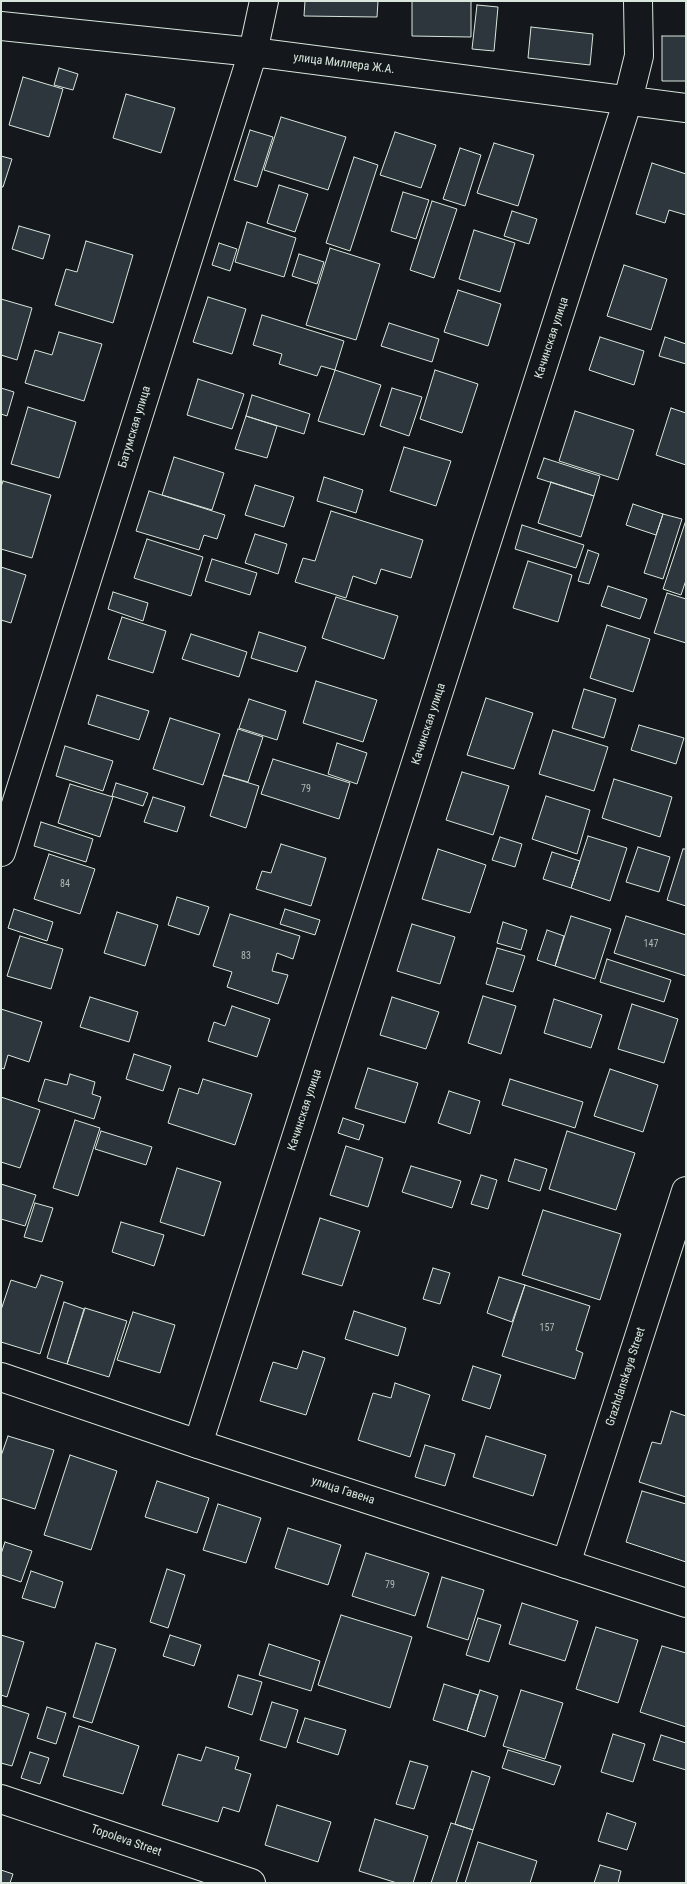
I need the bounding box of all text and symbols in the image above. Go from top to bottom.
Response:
street label: улица Миллера Ж.А. [293,51,395,77]
street label: Качинская улица [532,295,572,381]
street label: Батумская улица [116,384,154,470]
street label: Качинская улица [409,681,449,767]
house number: 79 [301,783,311,795]
house number: 84 [60,878,70,890]
house number: 147 [644,938,658,950]
house number: 83 [241,950,251,962]
street label: Качинская улица [285,1067,325,1153]
house number: 157 [540,1322,554,1334]
street label: Grazhdanskaya Street [603,1326,649,1428]
street label: улица Гавена [310,1474,376,1508]
house number: 79 [385,1579,395,1591]
street label: Topoleva Street [89,1822,163,1860]

